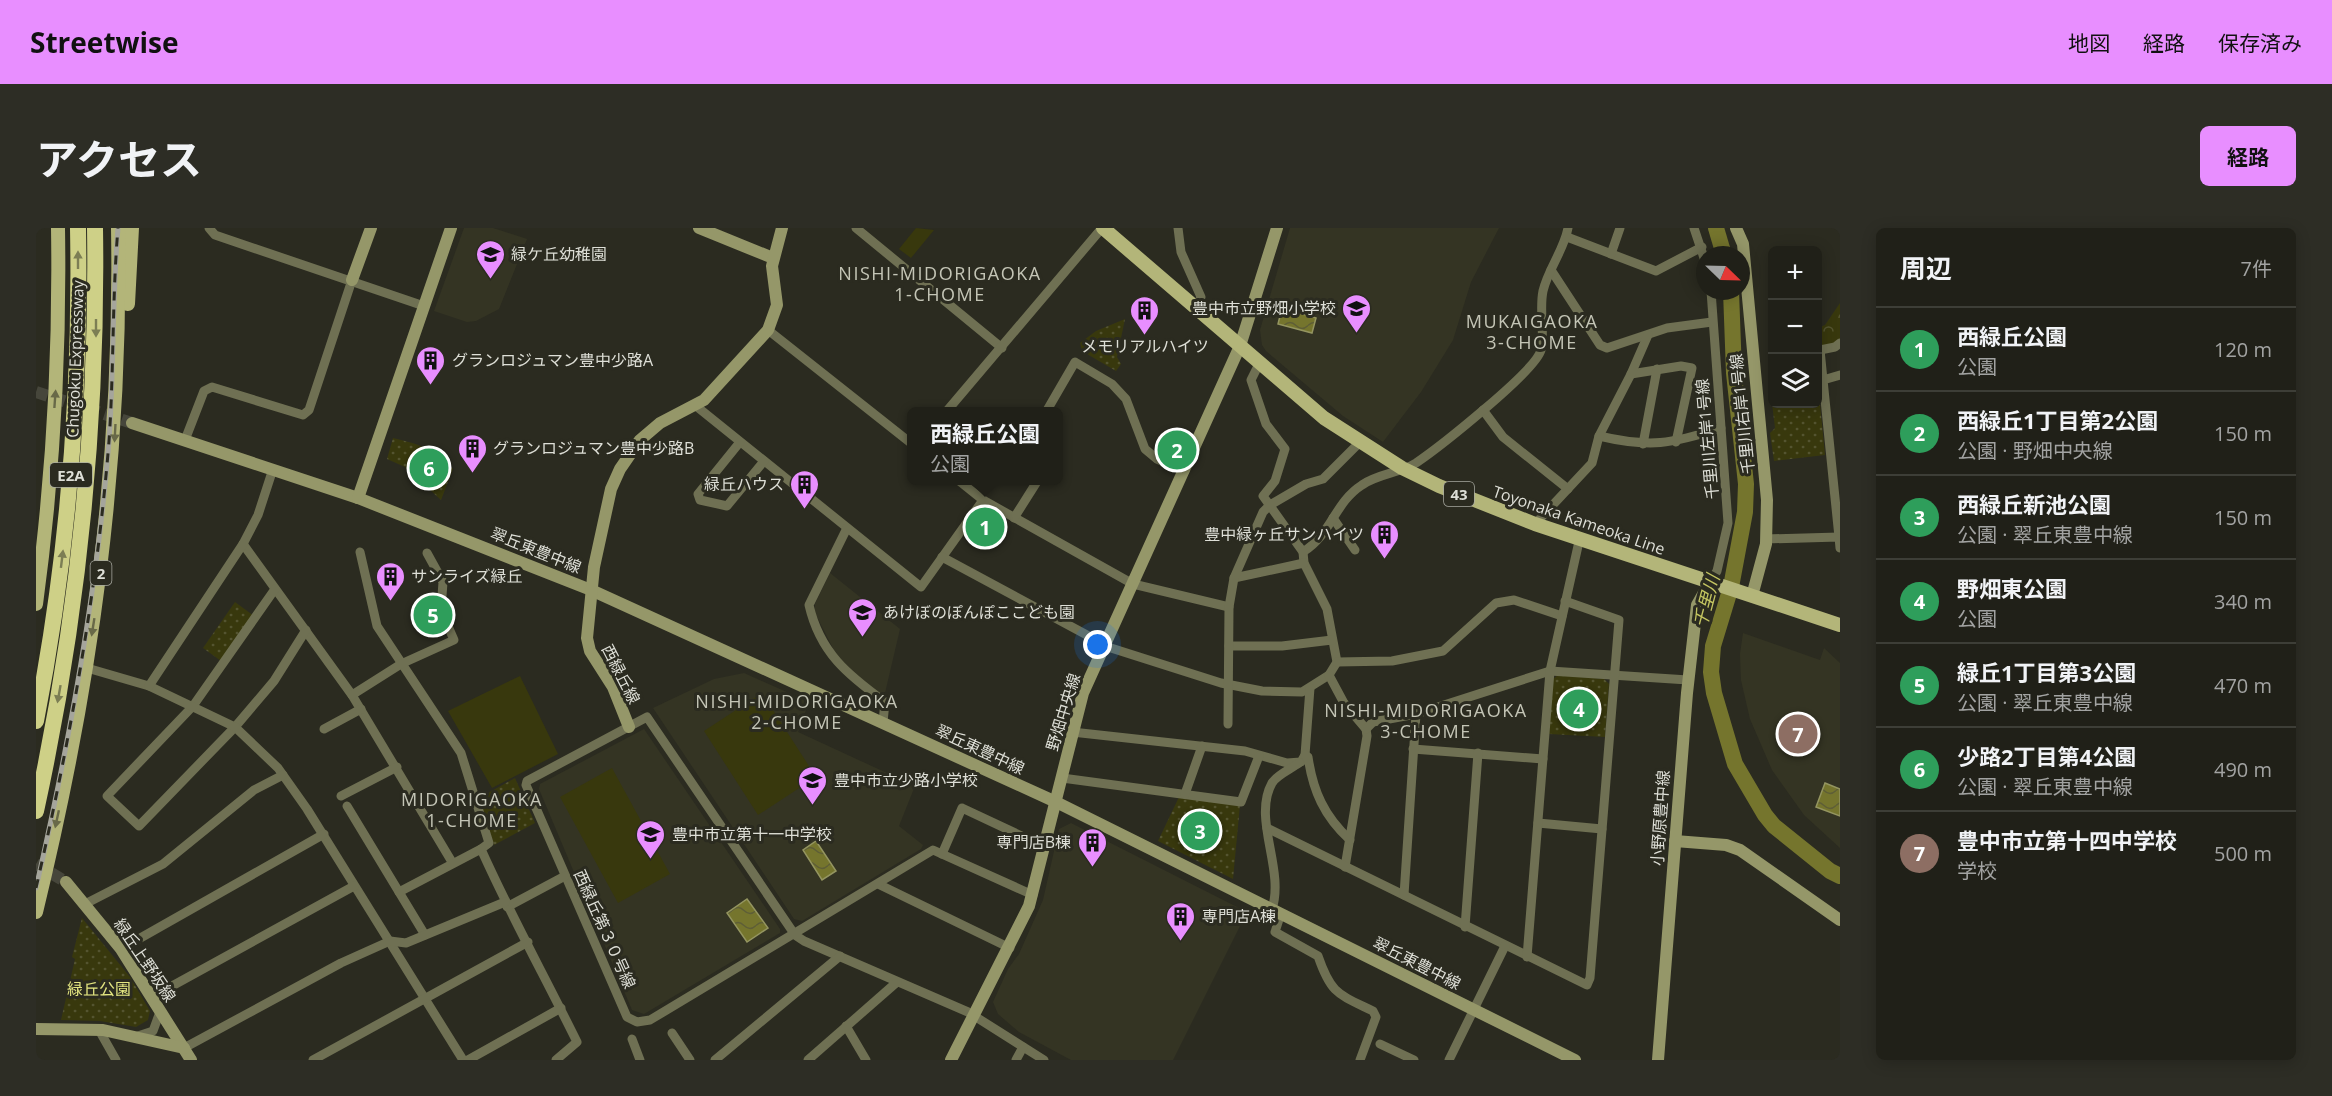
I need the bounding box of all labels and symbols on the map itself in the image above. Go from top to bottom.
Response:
school or university icon: 緑ケ丘幼稚園 [474,238,506,280]
place label: 緑ケ丘幼稚園 [511,243,607,265]
north arrow [1696,246,1750,300]
one-way arrow [73,250,83,269]
district label: NISHI-MIDORIGAOKA 1-CHOME [838,261,1042,306]
street label: Chugoku Expressway [61,279,89,438]
school or university icon: 豊中市立野畑小学校 [1341,292,1373,334]
building icon: メモリアルハイツ [1129,294,1161,336]
place label: 豊中市立野畑小学校 [1192,297,1336,319]
district label: MUKAIGAOKA 3-CHOME [1466,309,1598,354]
one-way arrow [91,319,101,338]
place label: メモリアルハイツ [1081,335,1209,357]
building icon: グランロジュマン豊中少路A [415,344,447,386]
place label: グランロジュマン豊中少路A [452,349,654,371]
street label: 千里川右岸1号線 [1725,353,1759,475]
street label: 千里川左岸1号線 [1691,378,1723,500]
one-way arrow [51,389,60,408]
one-way arrow [110,424,119,443]
pin: 2 [1158,428,1196,472]
building icon: グランロジュマン豊中少路B [456,432,488,474]
place label: グランロジュマン豊中少路B [493,437,694,459]
pin: 6 [410,446,448,490]
road number: E2A [50,463,92,487]
building icon: 緑丘ハウス [789,468,821,510]
place label: 緑丘ハウス [704,473,784,495]
street label: Toyonaka Kameoka Line [1490,480,1668,560]
road number: 43 [1444,482,1474,506]
pin: 1 [966,504,1004,550]
building icon: 豊中緑ヶ丘サンハイツ [1369,518,1401,560]
street label: 翠丘東豊中線 [487,522,585,578]
place label: 豊中緑ヶ丘サンハイツ [1204,523,1364,545]
one-way arrow [57,550,66,569]
building icon: サンライズ緑丘 [374,560,406,602]
road number: 2 [90,561,112,585]
place label: サンライズ緑丘 [411,565,523,587]
water label: 千里川 [1687,570,1725,630]
pin: 5 [414,592,452,638]
school or university icon: あけぼのぽんぽここども園 [846,596,878,638]
place label: あけぼのぽんぽここども園 [883,601,1075,623]
one-way arrow [89,618,98,637]
your location [1083,630,1112,659]
street label: 西緑丘線 [597,640,645,708]
street label: 野畑中央線 [1041,671,1085,753]
one-way arrow [54,684,63,703]
pin: 4 [1560,686,1598,732]
district label: NISHI-MIDORIGAOKA 2-CHOME [695,689,899,734]
district label: NISHI-MIDORIGAOKA 3-CHOME [1324,698,1528,743]
pin: 7 [1778,712,1818,756]
street label: 翠丘東豊中線 [932,719,1028,779]
school or university icon: 豊中市立少路小学校 [797,764,829,806]
place label: 豊中市立少路小学校 [834,769,978,791]
street label: 小野原豊中線 [1646,769,1674,867]
district label: MIDORIGAOKA 1-CHOME [401,787,543,832]
pin: 3 [1180,808,1220,854]
one-way arrow [52,809,62,828]
school or university icon: 豊中市立第十一中学校 [635,818,667,860]
place label: 豊中市立第十一中学校 [672,823,832,845]
building icon: 専門店B棟 [1076,826,1108,868]
place label: 専門店B棟 [997,831,1071,853]
street label: 西緑丘第３０号線 [569,866,641,992]
building icon: 専門店A棟 [1165,900,1197,942]
place label: 専門店A棟 [1202,905,1276,927]
street label: 緑丘上野坂線 [109,914,181,1006]
street label: 翠丘東豊中線 [1369,931,1465,995]
park label: 緑丘公園 [67,978,131,1000]

